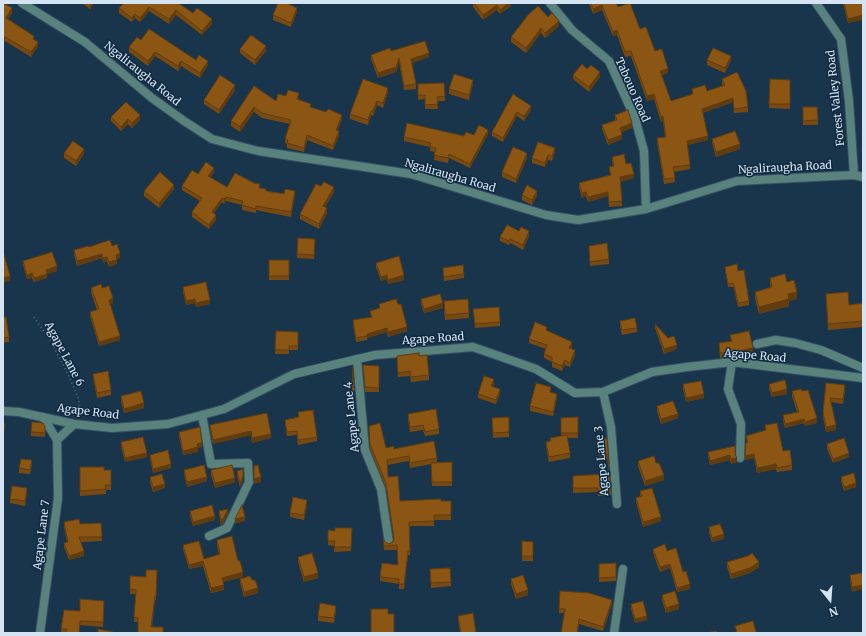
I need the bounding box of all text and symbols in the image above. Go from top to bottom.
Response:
street label: Ngaliraugha Road [101,39,183,109]
street label: Forest Valley Road [824,49,848,147]
street label: Tabouo Road [612,56,652,124]
street label: Ngaliraugha Road [403,157,497,195]
street label: Ngaliraugha Road [738,159,832,177]
street label: Agape Lane 6 [42,320,86,388]
street label: Agape Road [401,330,465,348]
street label: Agape Road [723,347,787,365]
street label: Agape Lane 4 [342,381,362,453]
street label: Agape Road [56,402,120,422]
street label: Agape Lane 3 [592,425,612,497]
street label: Agape Lane 7 [31,499,53,571]
north arrow [810,580,850,620]
text: N [827,604,840,619]

